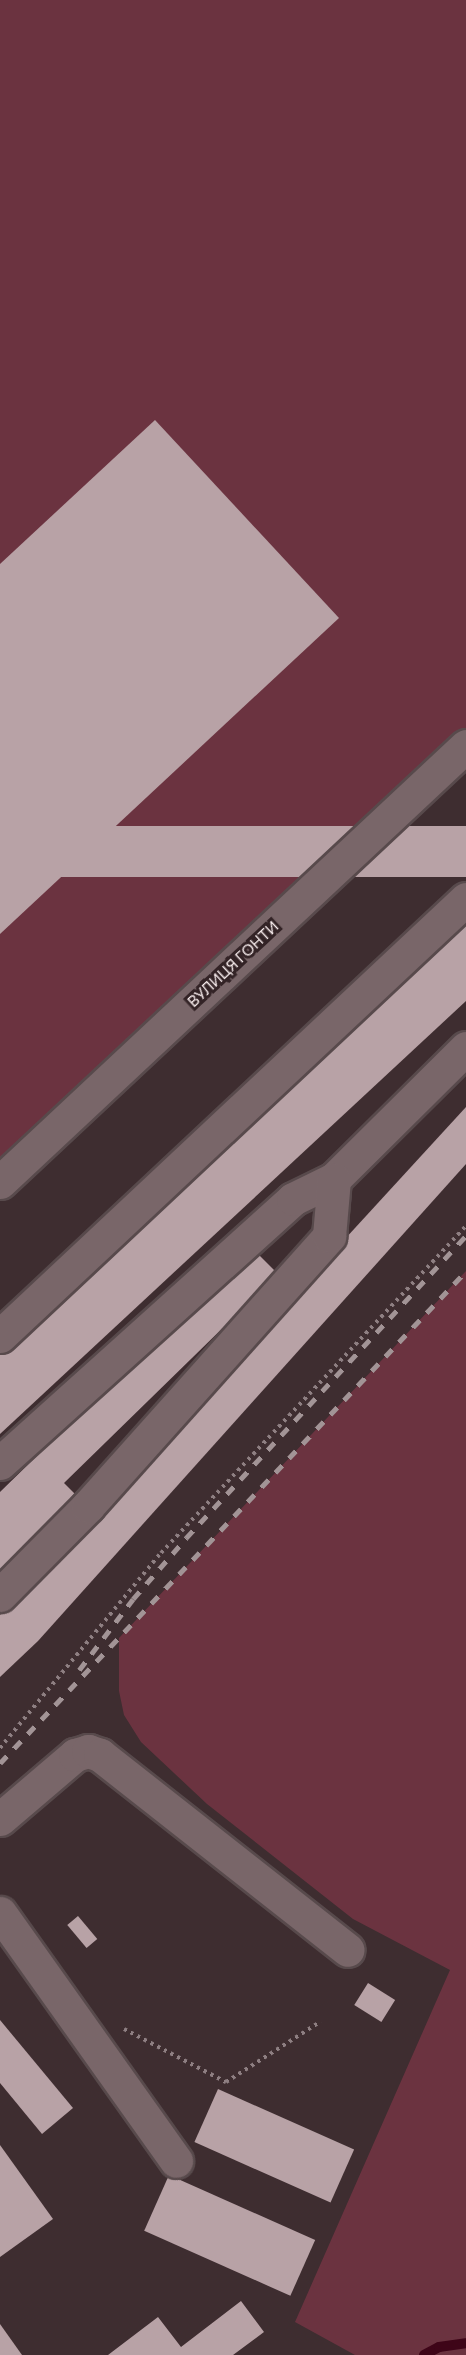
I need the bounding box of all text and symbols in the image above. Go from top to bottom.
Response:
street label: ВУЛИЦЯ ГОНТИ [184,917,282,1011]

